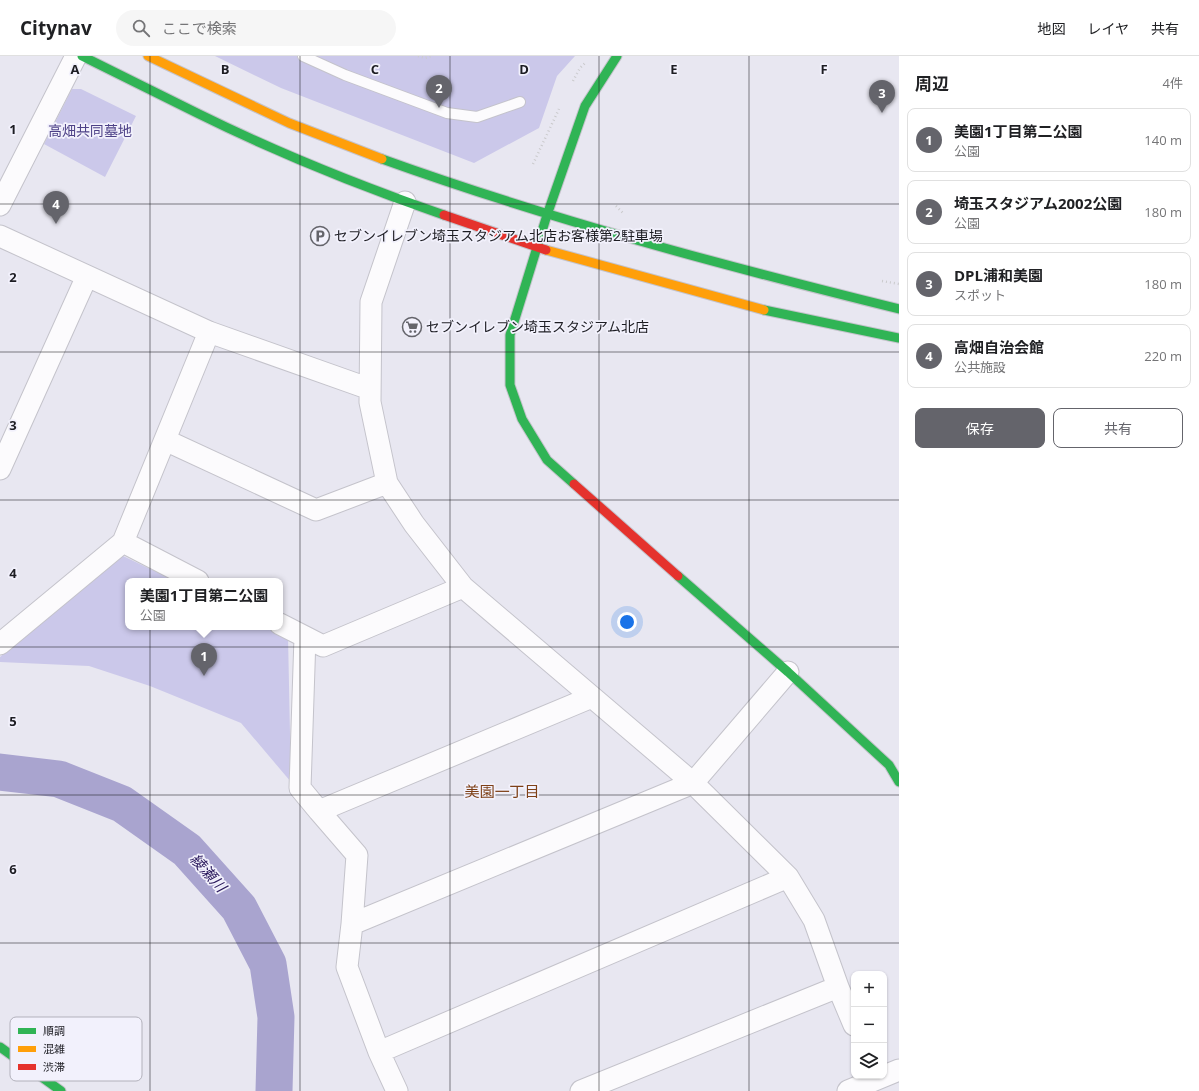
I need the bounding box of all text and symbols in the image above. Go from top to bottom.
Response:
search box [116,10,396,46]
text: Citynav [20,15,92,41]
icon: search [130,17,152,39]
text: ここで検索 [162,18,237,38]
text: 地図 [1037,19,1065,38]
text: レイヤ [1087,19,1129,38]
text: 共有 [1151,19,1179,38]
text: A [71,60,80,78]
text: B [221,60,230,78]
text: C [371,60,379,78]
text: D [519,60,529,78]
text: E [670,60,678,78]
text: F [820,60,828,78]
text: 周辺 [915,72,949,95]
text: 4件 [1163,74,1183,92]
pin: 2 [426,75,452,108]
pin: 3 [869,80,895,113]
text: 1 [9,120,17,138]
park label: 高畑共同墓地 [48,121,132,140]
text: 美園1丁目第二公園 [954,121,1083,141]
text: 1 [925,131,933,149]
text: 140 m [1144,131,1182,149]
text: 公園 [954,142,980,160]
pin: 4 [43,191,69,224]
text: 埼玉スタジアム2002公園 [954,193,1122,213]
text: 2 [925,203,933,221]
text: 180 m [1144,203,1182,221]
text: 公園 [954,214,980,232]
parking icon: セブンイレブン埼玉スタジアム北店お客様第2駐車場 [309,225,331,247]
place label: セブンイレブン埼玉スタジアム北店お客様第2駐車場 [334,226,663,245]
text: DPL浦和美園 [954,265,1043,285]
text: 2 [9,268,17,286]
text: 3 [925,275,933,293]
text: 180 m [1144,275,1182,293]
text: スポット [954,286,1006,304]
supermarket icon: セブンイレブン埼玉スタジアム北店 [401,316,423,338]
place label: セブンイレブン埼玉スタジアム北店 [426,317,649,336]
text: 高畑自治会館 [954,337,1044,357]
text: 4 [925,347,933,365]
text: 220 m [1144,347,1182,365]
text: 公共施設 [954,358,1006,376]
button: 保存 [915,408,1045,448]
button: 共有 [1053,408,1183,448]
text: 3 [9,416,17,434]
text: 4 [9,564,17,582]
popup [125,578,283,630]
text: 美園1丁目第二公園 [140,585,268,605]
text: 公園 [140,606,166,624]
your location [617,612,637,632]
pin: 1 [191,643,217,676]
text: 5 [9,712,17,730]
district label: 美園一丁目 [464,781,540,801]
water label: 綾瀬川 [186,849,233,897]
text: 6 [9,860,17,878]
map controls [851,971,887,1079]
button: + [851,971,887,1007]
button: − [851,1007,887,1043]
legend [10,1017,142,1081]
text: 順調 [43,1023,65,1038]
text: 混雑 [43,1041,65,1056]
button: layers [851,1043,887,1079]
text: 渋滞 [43,1059,65,1074]

